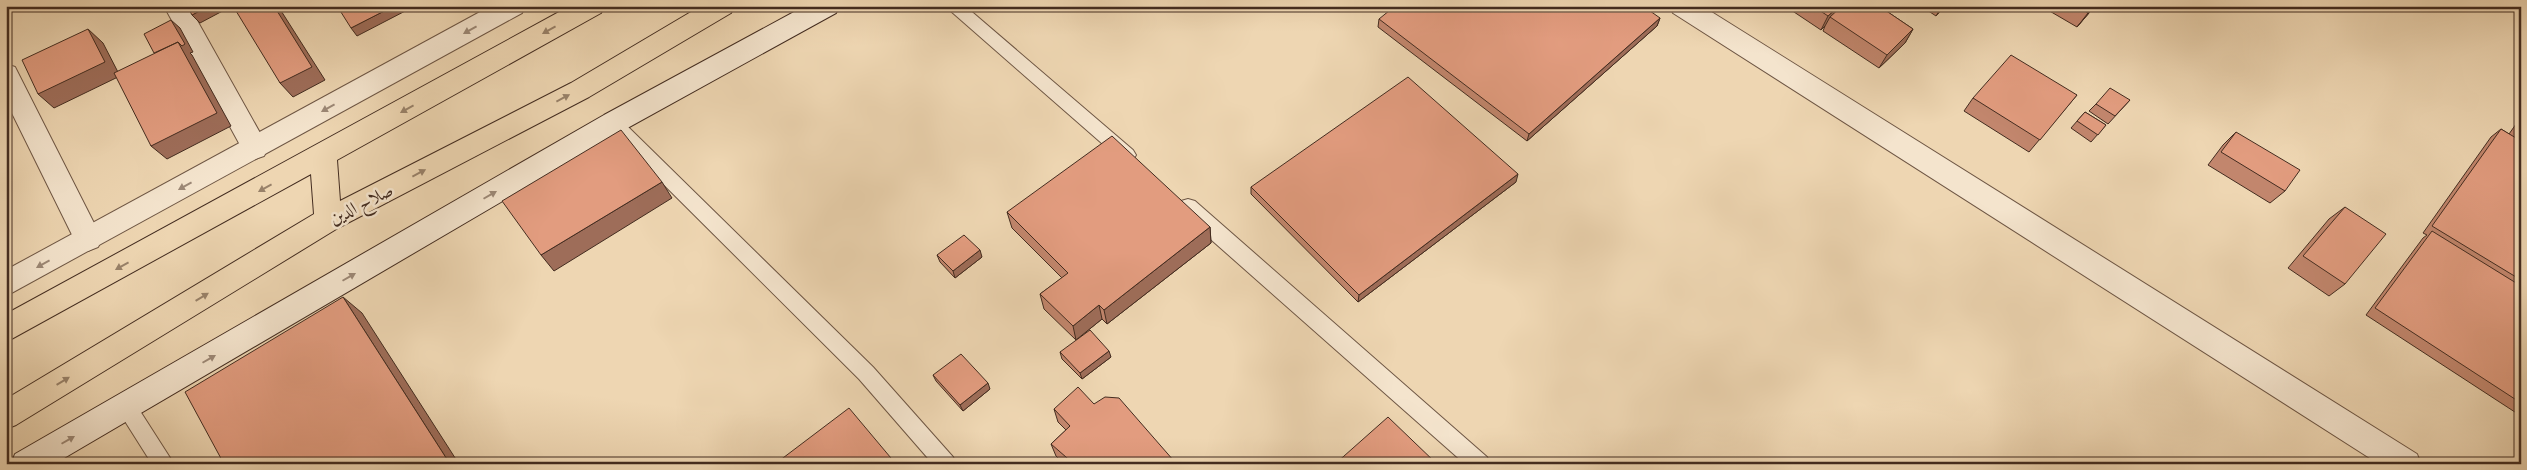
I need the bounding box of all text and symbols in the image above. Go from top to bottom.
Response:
one-way arrow [463,26,478,34]
one-way arrow [542,26,556,34]
one-way arrow [556,94,571,102]
one-way arrow [321,104,335,112]
one-way arrow [400,105,414,113]
one-way arrow [413,169,426,178]
street label: صلاح الدين [325,179,399,234]
one-way arrow [178,182,193,190]
one-way arrow [258,183,271,192]
one-way arrow [483,190,496,199]
one-way arrow [36,260,50,268]
one-way arrow [115,262,130,270]
one-way arrow [343,272,356,281]
one-way arrow [196,292,209,301]
one-way arrow [202,354,215,363]
one-way arrow [57,376,70,385]
one-way arrow [61,435,75,444]

